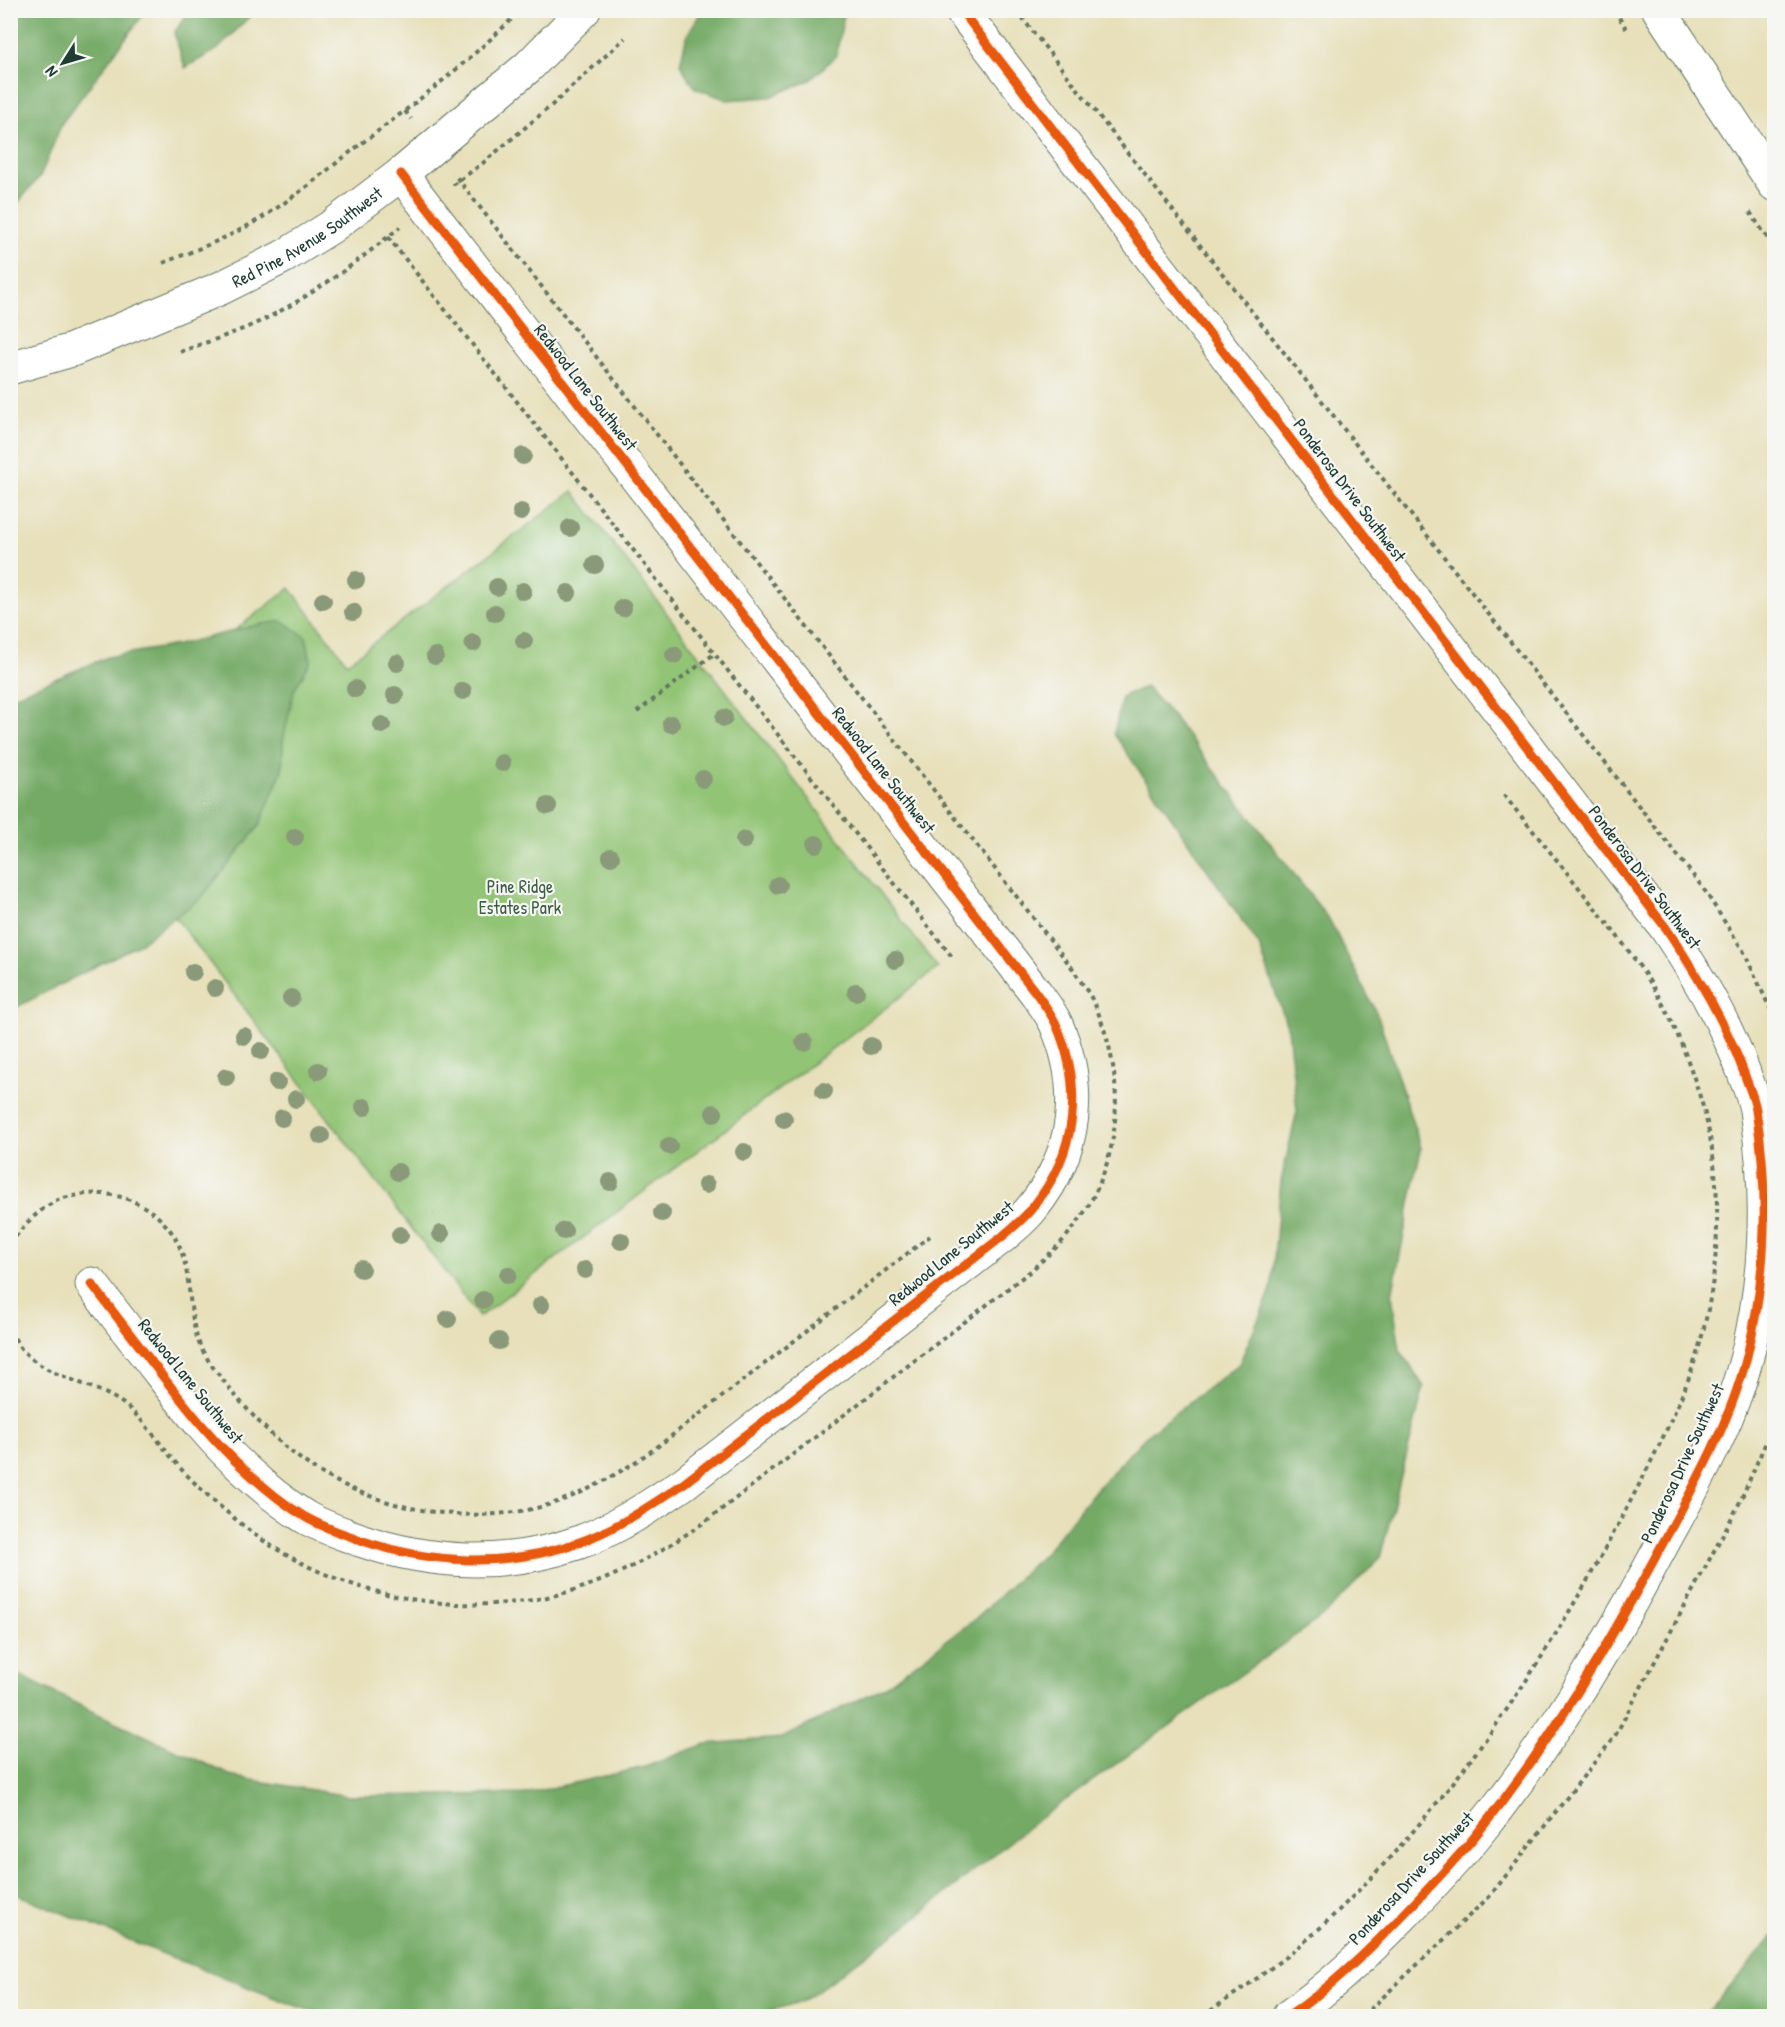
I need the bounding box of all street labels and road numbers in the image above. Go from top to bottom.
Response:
street label: Red Pine Avenue Southwest [227,180,388,293]
street label: Redwood Lane Southwest [529,318,644,456]
street label: Ponderosa Drive Southwest [1288,413,1413,568]
street label: Redwood Lane Southwest [827,701,942,839]
street label: Ponderosa Drive Southwest [1583,800,1708,955]
street label: Redwood Lane Southwest [883,1194,1020,1311]
street label: Redwood Lane Southwest [133,1313,250,1450]
street label: Ponderosa Drive Southwest [1634,1378,1730,1547]
street label: Ponderosa Drive Southwest [1343,1805,1480,1950]

